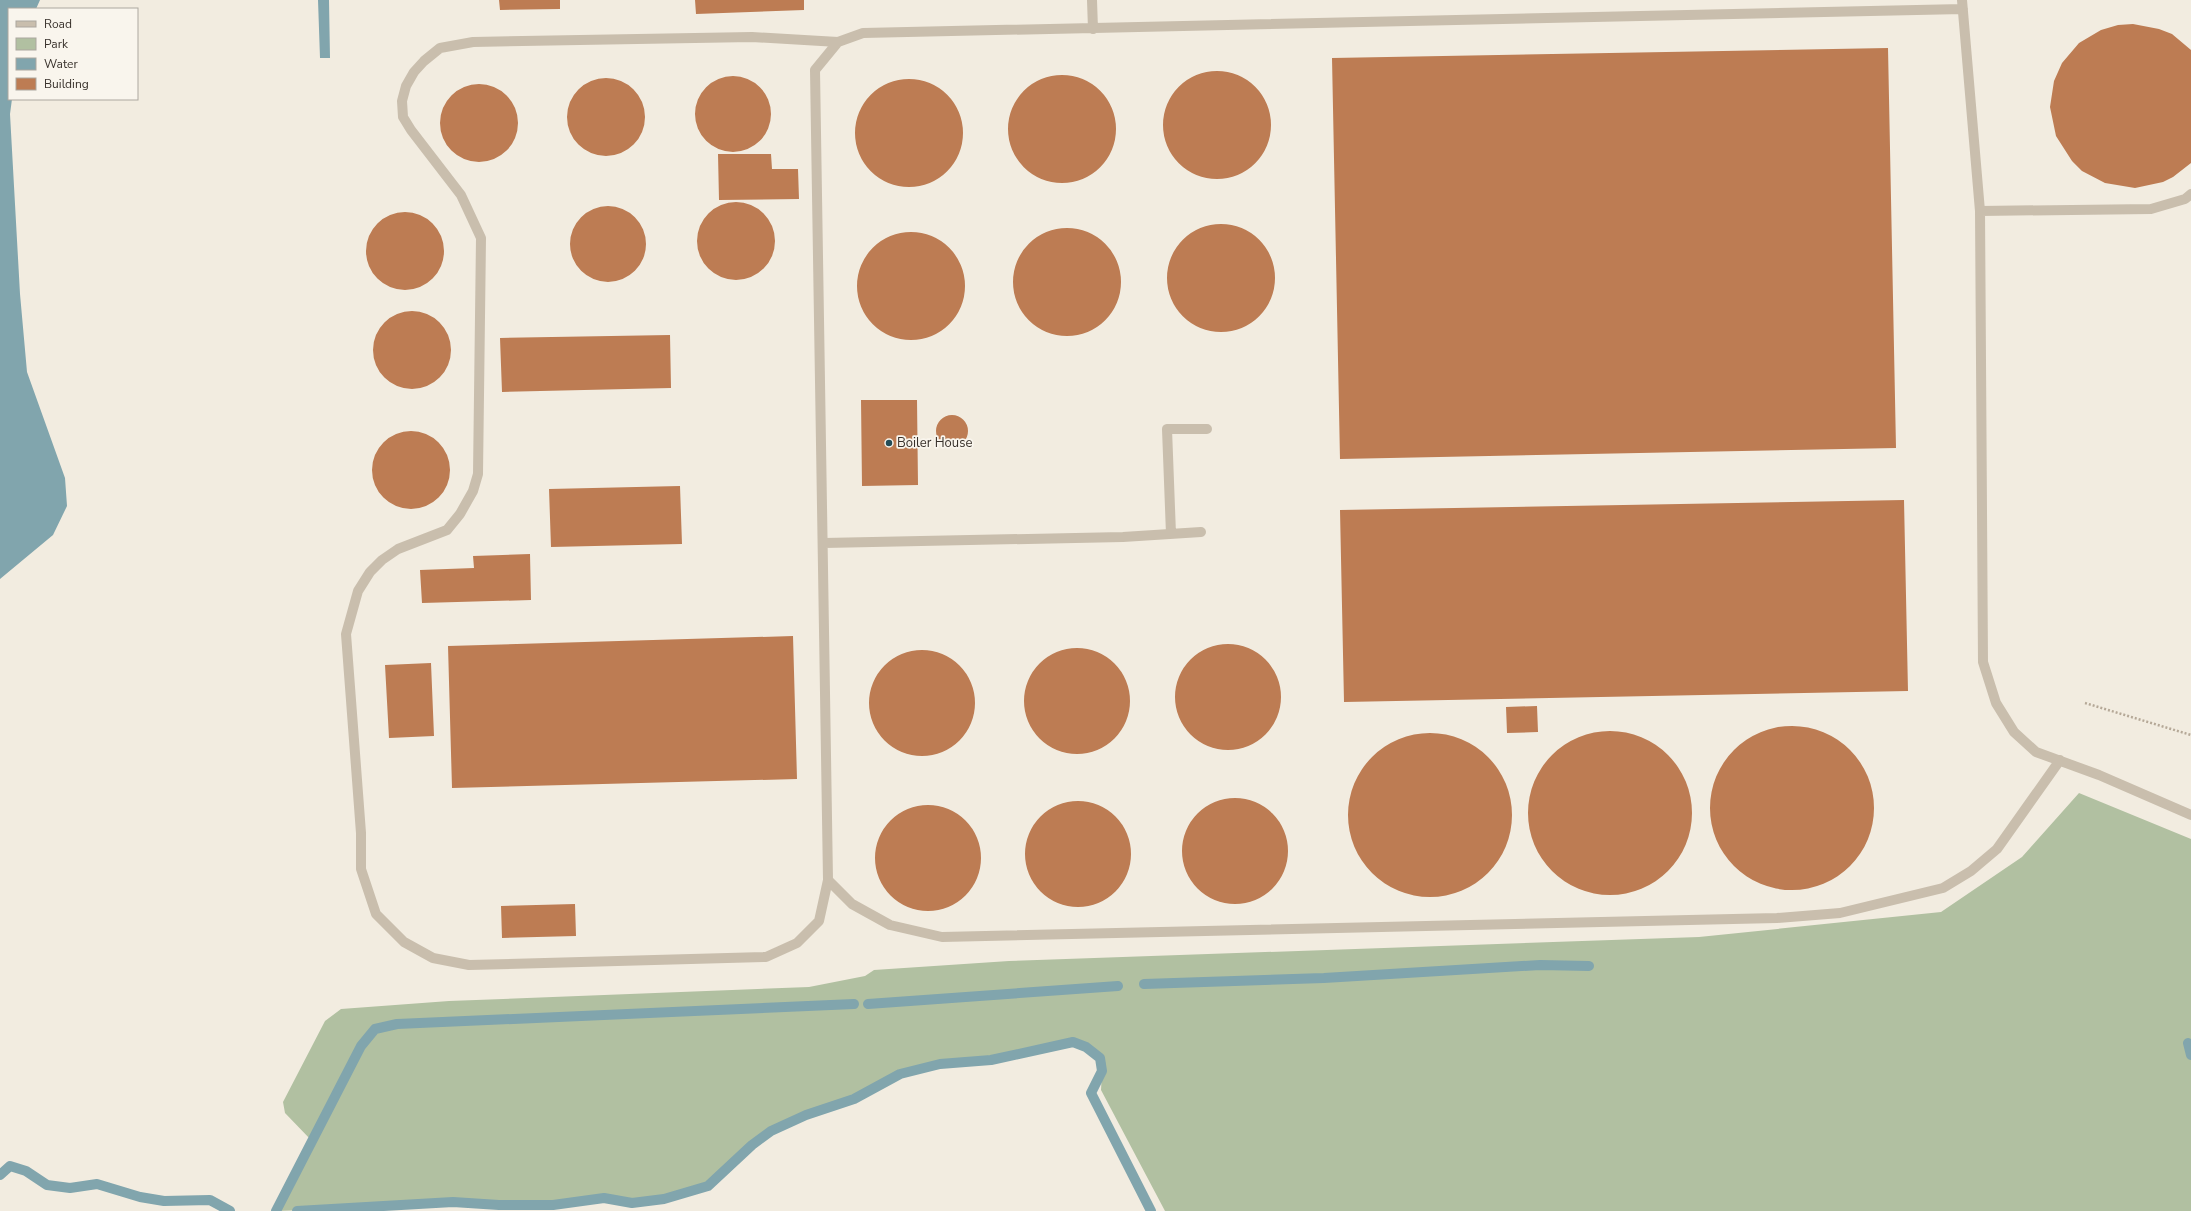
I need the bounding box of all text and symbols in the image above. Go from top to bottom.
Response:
legend [8,8,138,100]
text: Road [44,16,72,32]
text: Park [44,36,69,52]
text: Water [44,56,78,72]
text: Building [44,76,89,92]
place label: Boiler House [897,434,972,452]
marker: Boiler House [884,438,894,448]

